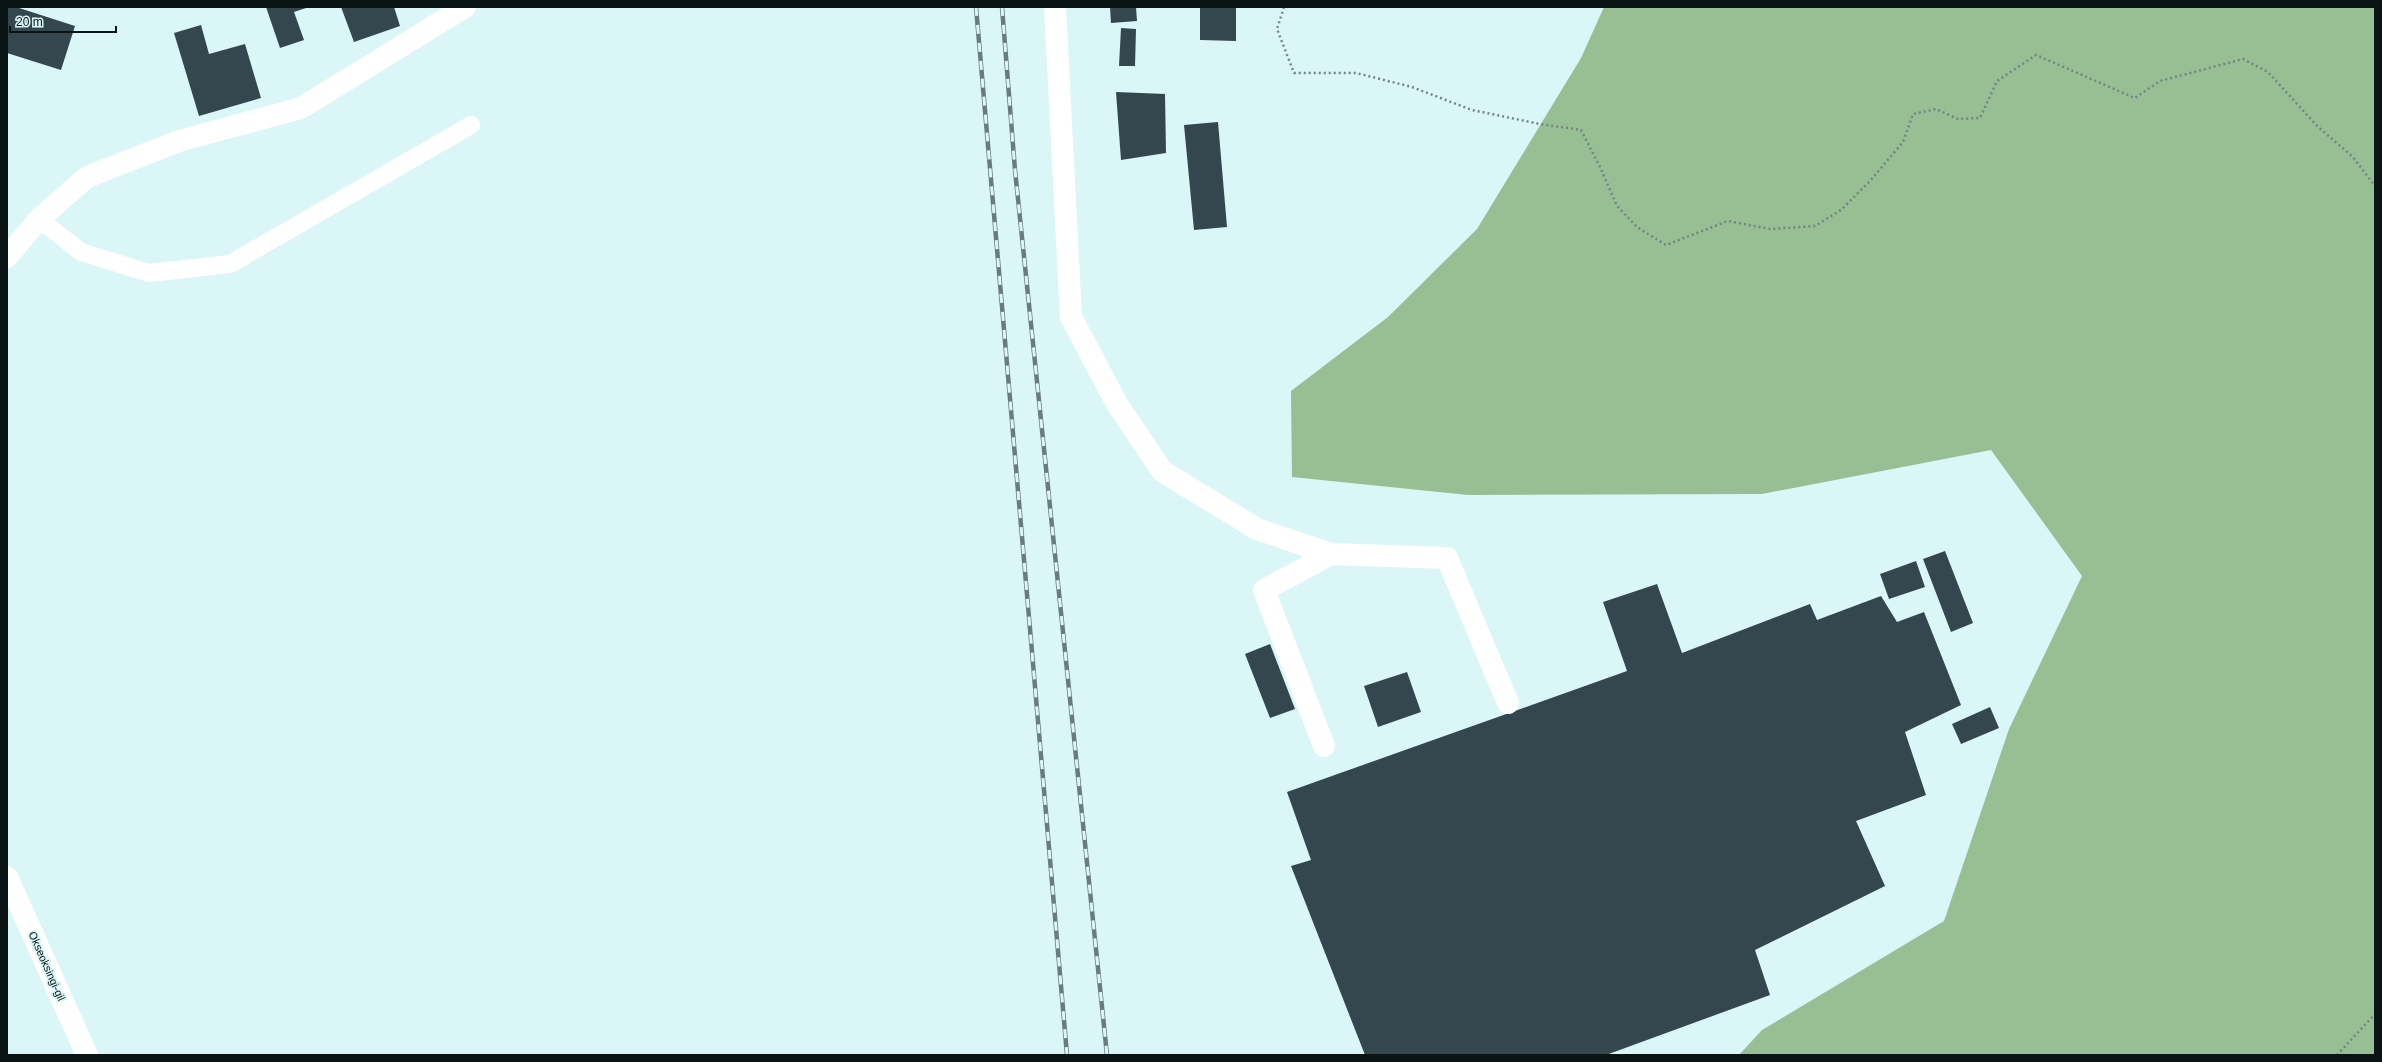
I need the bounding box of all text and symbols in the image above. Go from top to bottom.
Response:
scale bar [10,8,116,34]
text: 20 m [16,15,43,29]
street label: Okseoksingi-gil [26,929,68,1003]

